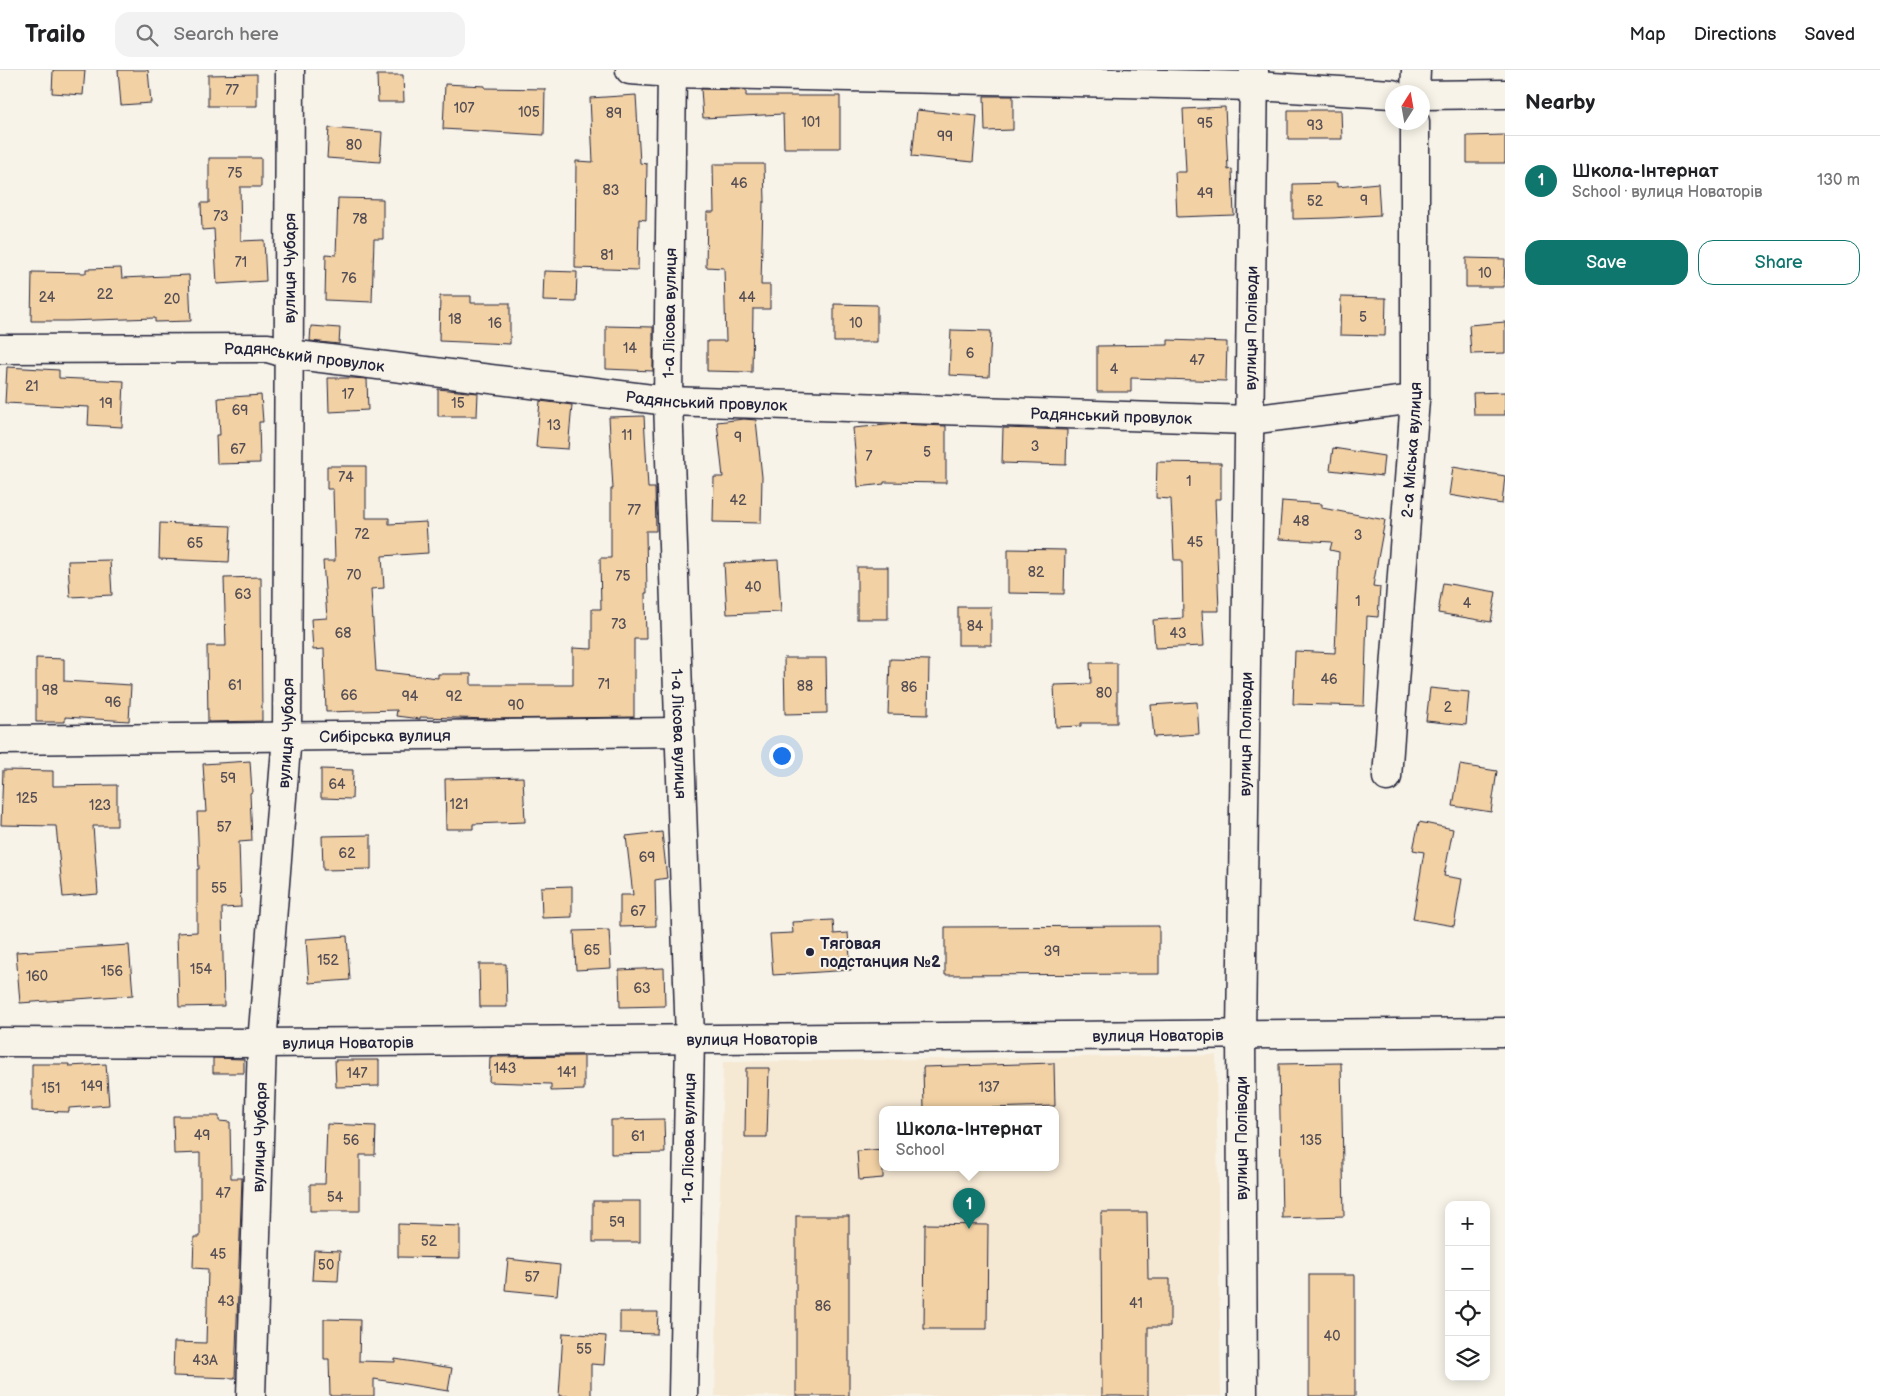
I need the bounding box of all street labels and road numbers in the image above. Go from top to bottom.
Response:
street label: вулиця Чубаря [281,213,300,324]
street label: 1-а Лісова вулиця [660,248,681,378]
street label: вулиця Поліводи [1242,266,1262,391]
street label: Радянський провулок [224,340,386,377]
street label: 2-а Міська вулиця [1398,382,1426,519]
street label: Радянський провулок [624,388,788,416]
street label: Радянський провулок [1030,405,1193,429]
street label: 1-а Лісова вулиця [666,668,690,799]
street label: вулиця Поліводи [1236,672,1257,796]
street label: вулиця Чубаря [275,678,298,789]
street label: Сибірська вулиця [319,727,451,747]
street label: вулиця Новаторів [1092,1026,1224,1047]
street label: вулиця Новаторів [686,1030,818,1050]
street label: вулиця Новаторів [282,1034,414,1054]
street label: 1-а Лісова вулиця [679,1073,700,1203]
street label: вулиця Поліводи [1233,1076,1252,1200]
street label: вулиця Чубаря [249,1081,272,1193]

